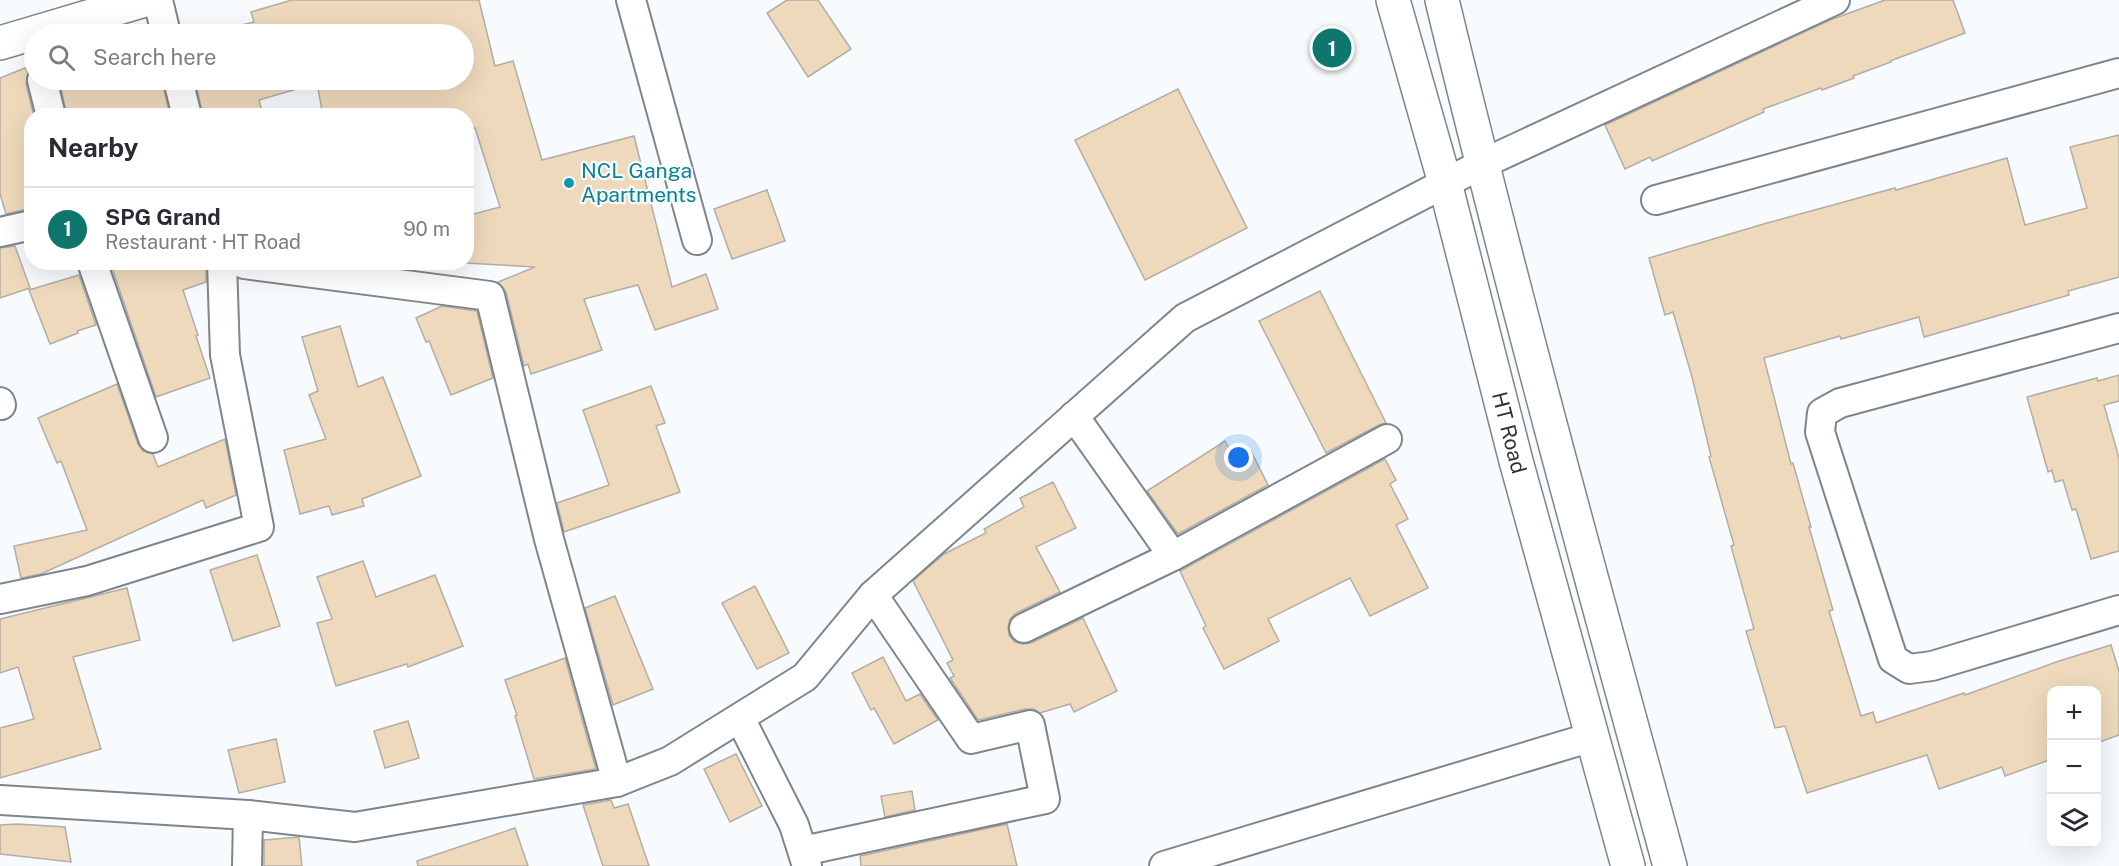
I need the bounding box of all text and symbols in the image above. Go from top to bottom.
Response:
search box [24,24,474,90]
pin: 1 [1312,26,1352,70]
icon: search [45,41,78,74]
text: Search here [93,44,217,70]
text: Nearby [48,132,138,163]
place label: NCL Ganga Apartments [581,158,696,207]
marker: NCL Ganga Apartments [562,176,576,190]
text: SPG Grand [105,204,221,230]
text: 1 [63,217,72,241]
text: 90 m [403,217,450,241]
text: Restaurant · HT Road [105,230,301,254]
street label: HT Road [1487,389,1532,476]
your location [1224,443,1253,472]
map controls [2047,686,2101,848]
button: + [2047,686,2101,740]
button: − [2047,740,2101,794]
button: layers [2047,794,2101,848]

